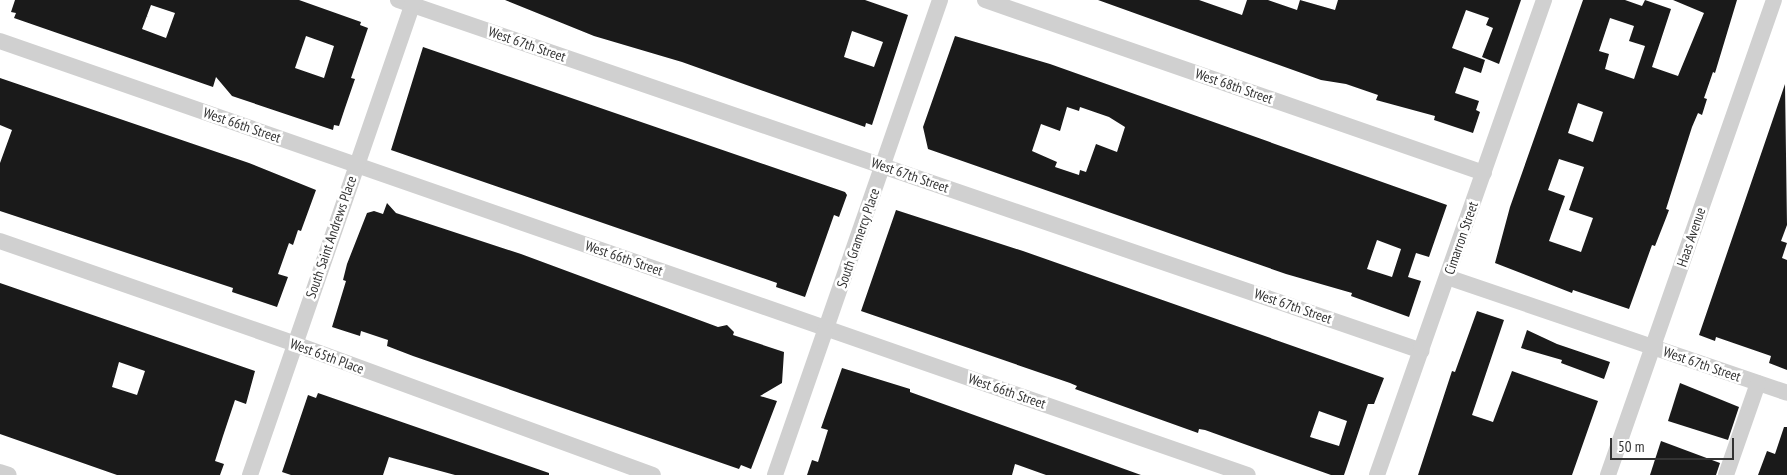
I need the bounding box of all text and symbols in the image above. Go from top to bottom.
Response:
street label: West 67th Street [486,23,568,65]
street label: West 68th Street [1193,65,1275,107]
street label: West 66th Street [201,104,283,146]
street label: West 67th Street [869,154,951,196]
street label: South Saint Andrews Place [302,173,360,301]
street label: South Gramercy Place [833,186,883,290]
street label: Cimarron Street [1441,199,1481,277]
street label: Haas Avenue [1673,205,1709,269]
street label: West 66th Street [583,237,665,279]
street label: West 67th Street [1252,285,1334,327]
street label: West 65th Place [288,335,366,377]
street label: West 67th Street [1661,343,1743,385]
street label: West 66th Street [966,370,1048,412]
scale bar [1612,428,1736,460]
text: 50 m [1618,437,1644,456]

